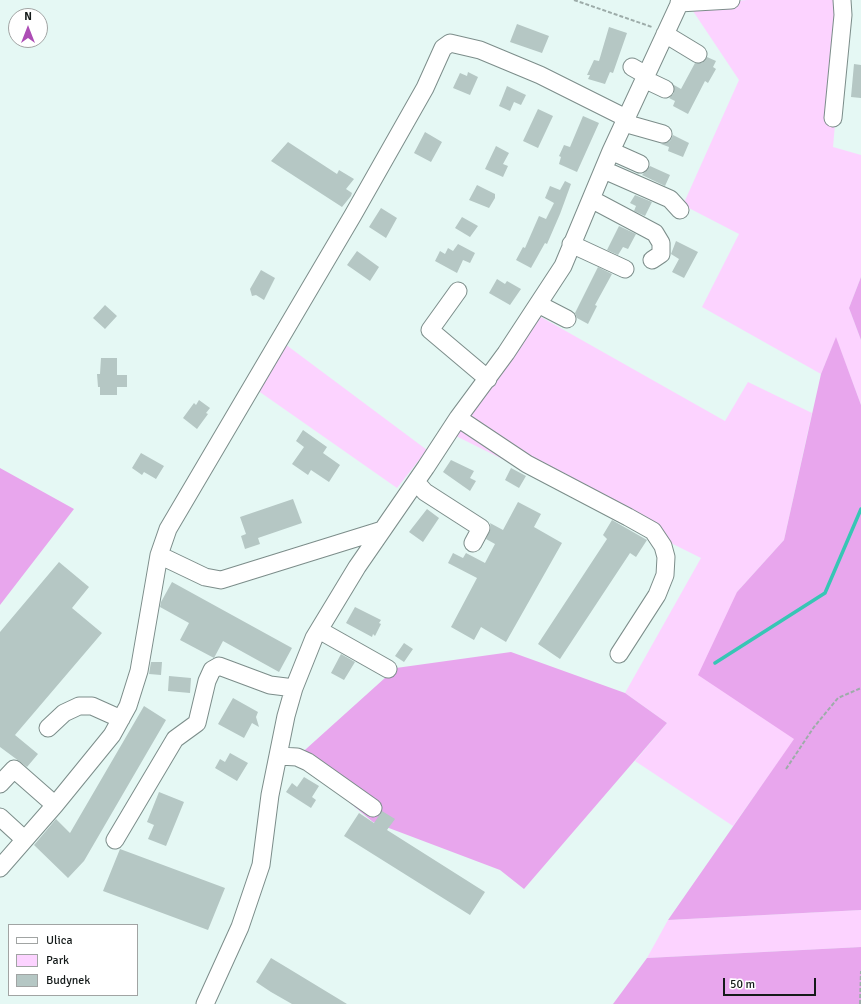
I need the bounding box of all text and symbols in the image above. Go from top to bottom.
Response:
north arrow [8,8,48,48]
text: N [24,10,32,23]
legend [8,924,138,996]
text: Ulica [46,933,73,948]
text: Park [46,953,69,968]
scale bar [725,970,818,996]
text: Budynek [46,973,90,988]
text: 50 m [730,977,755,992]

